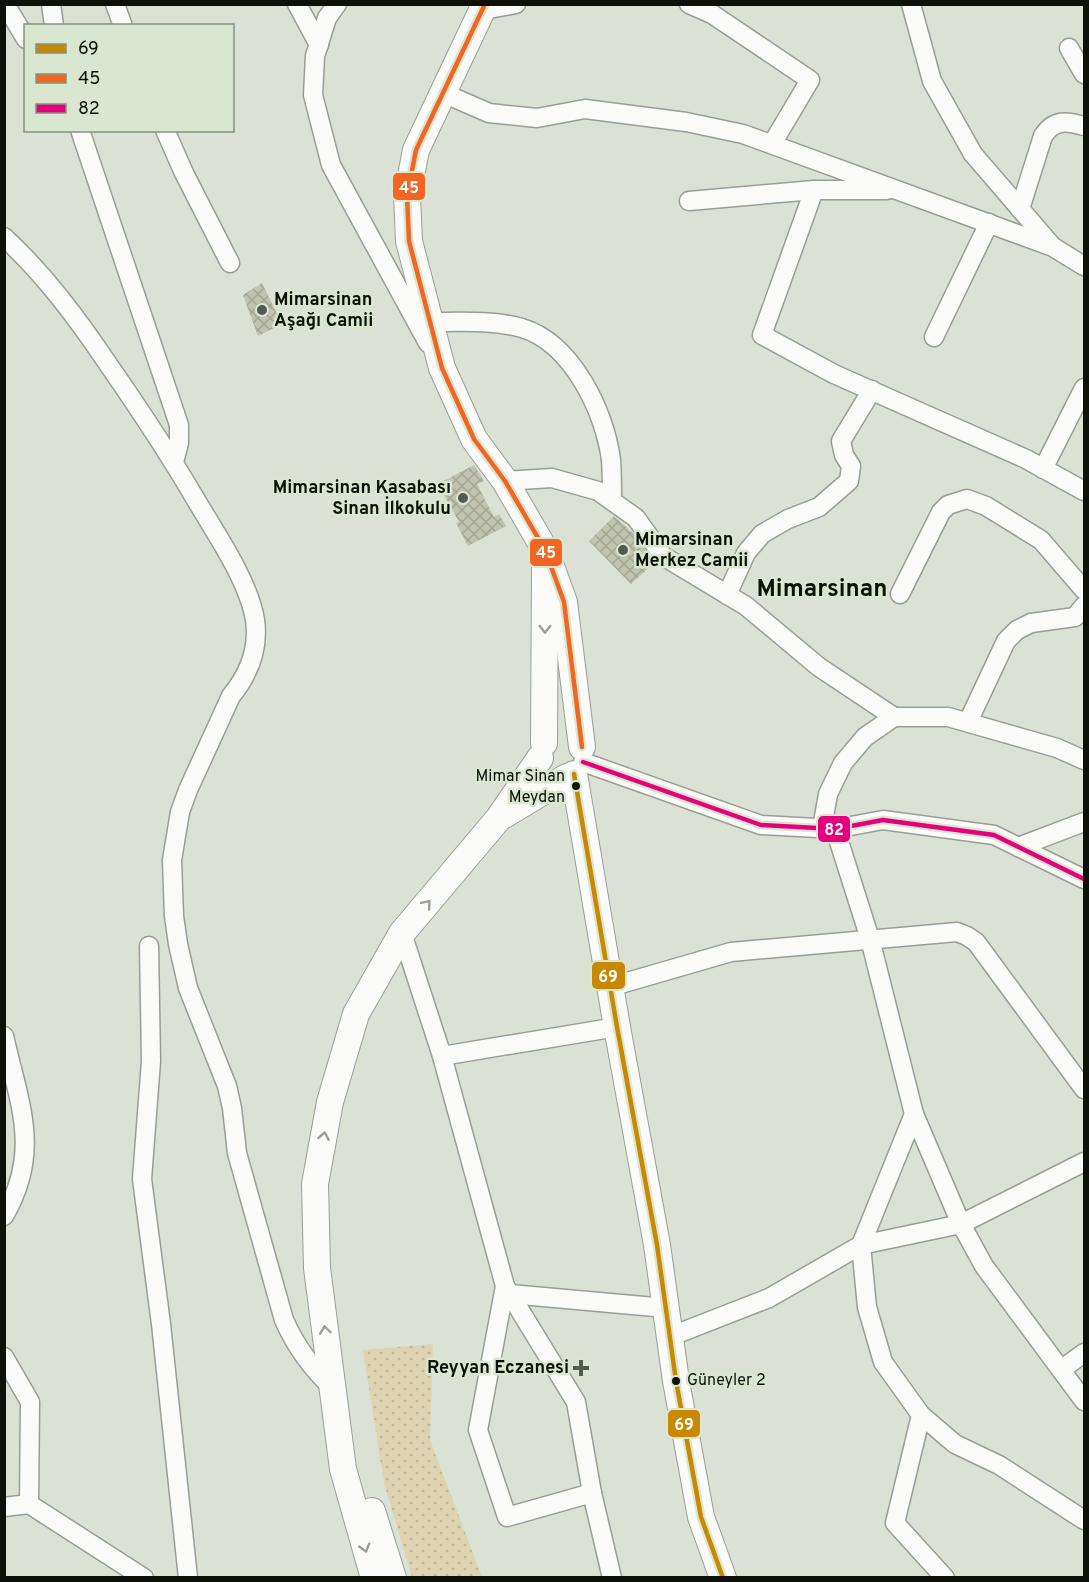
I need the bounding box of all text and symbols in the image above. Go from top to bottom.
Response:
legend [24,24,234,132]
text: 69 [78,38,99,61]
text: 45 [78,68,100,91]
text: 82 [78,98,100,121]
line badge: 45 [392,172,426,201]
text: 45 [399,179,419,199]
place label: Mimarsinan Aşağı Camii [274,289,373,333]
marker: Mimarsinan Aşağı Camii [255,303,269,317]
place label: Mimarsinan Kasabası Sinan İlkokulu [273,477,451,521]
marker: Mimarsinan Kasabası Sinan İlkokulu [456,491,470,505]
place label: Mimarsinan Merkez Camii [635,529,748,573]
line badge: 45 [529,538,563,567]
marker: Mimarsinan Merkez Camii [616,543,630,557]
text: 45 [536,544,556,564]
district label: Mimarsinan [756,575,888,605]
one-way arrow [539,625,551,634]
place label: Mimar Sinan Meydan [475,767,565,808]
marker: Mimar Sinan Meydan [570,780,582,792]
line badge: 82 [817,815,851,843]
text: 82 [824,821,844,841]
one-way arrow [420,900,431,911]
line badge: 69 [591,961,626,990]
text: 69 [598,968,618,988]
one-way arrow [317,1132,329,1141]
one-way arrow [320,1325,332,1334]
place label: Reyyan Eczanesi [427,1357,569,1380]
marker: Reyyan Eczanesi [574,1361,588,1375]
place label: Güneyler 2 [687,1371,766,1391]
marker: Güneyler 2 [670,1375,682,1387]
line badge: 69 [667,1409,701,1438]
text: 69 [674,1416,694,1436]
one-way arrow [358,1542,370,1553]

